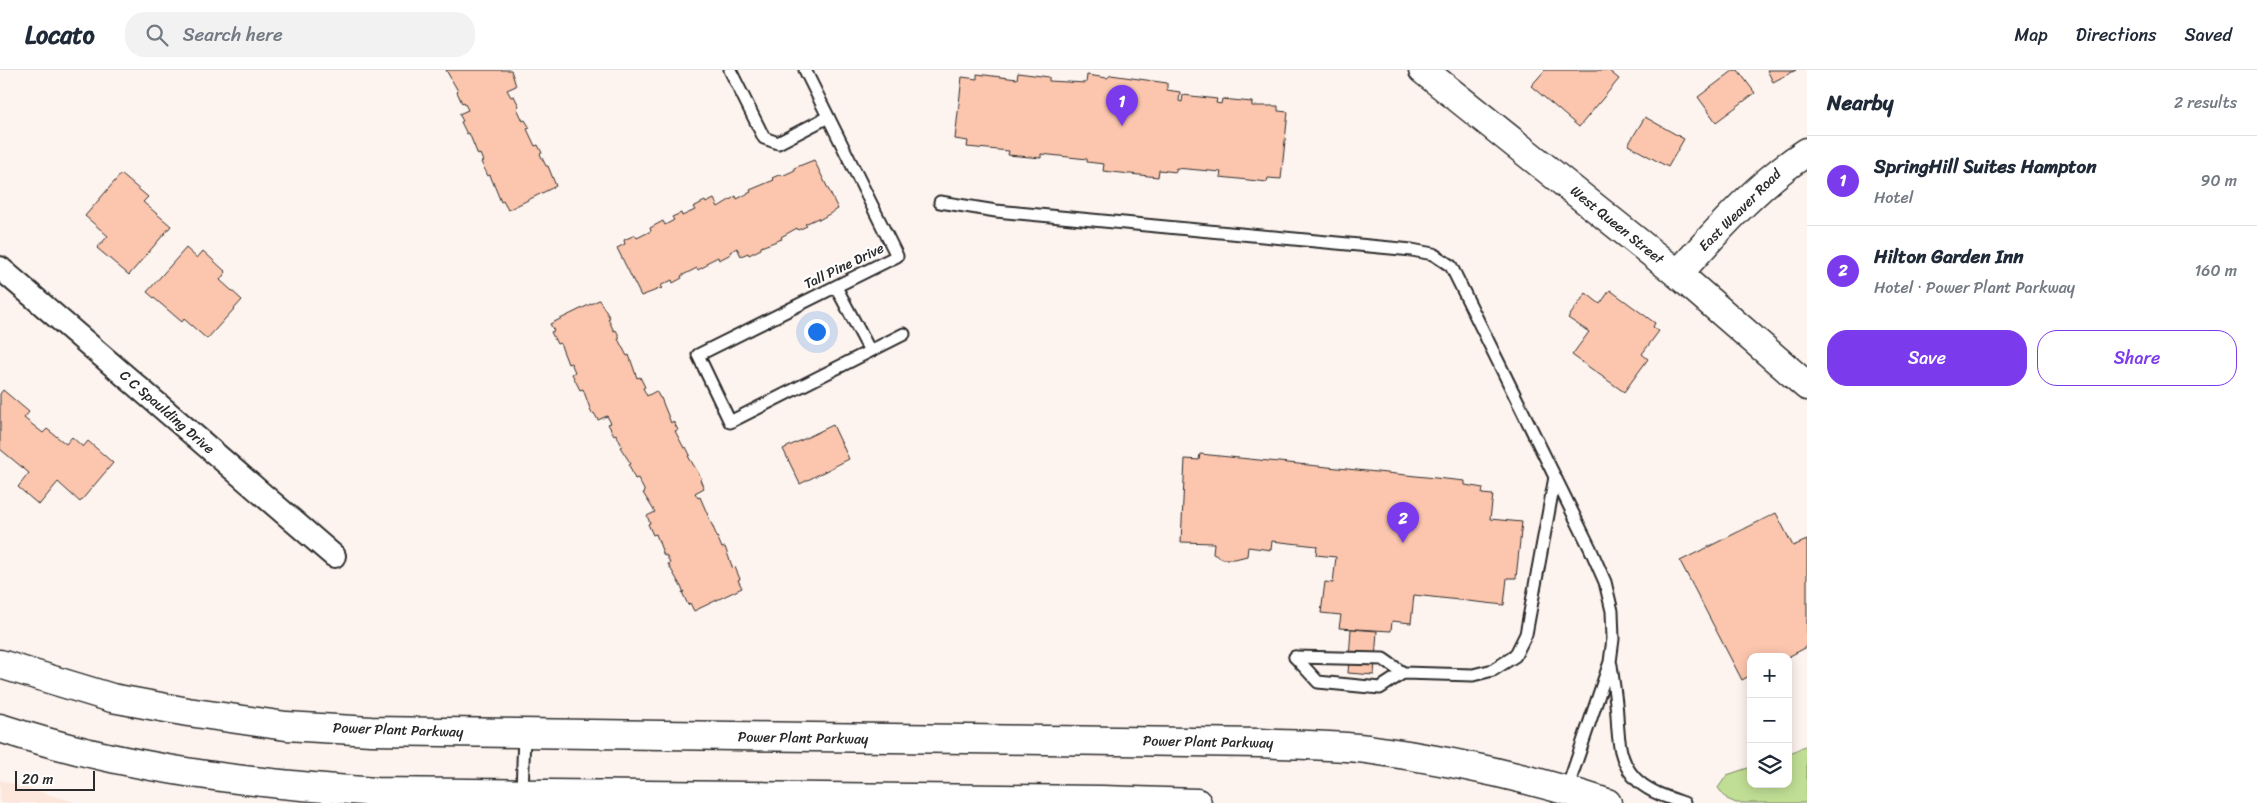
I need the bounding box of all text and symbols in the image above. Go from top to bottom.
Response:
search box [125,12,475,57]
text: Locato [25,14,95,56]
text: Search here [183,18,283,51]
text: Map [2015,19,2048,51]
text: Directions [2076,19,2157,51]
text: Saved [2185,19,2232,51]
icon: search [143,21,171,49]
text: Nearby [1827,84,1893,122]
pin: 1 [1106,85,1138,126]
text: 2 results [2174,88,2237,117]
text: SpringHill Suites Hampton [1874,150,2097,183]
street label: East Weaver Road [1693,161,1789,257]
text: 1 [1840,166,1846,195]
text: 90 m [2201,166,2237,195]
street label: West Queen Street [1564,179,1671,272]
text: Hotel [1874,183,1913,212]
street label: Tall Pine Drive [799,236,889,296]
text: Hilton Garden Inn [1874,240,2024,273]
text: 2 [1838,256,1848,285]
text: 160 m [2194,256,2237,285]
text: Hotel · Power Plant Parkway [1874,273,2075,302]
your location [804,319,830,345]
button: Save [1827,330,2027,386]
button: Share [2037,330,2237,386]
street label: C C Spaulding Drive [114,363,220,461]
pin: 2 [1387,502,1419,543]
map controls [1747,653,1792,788]
button: + [1747,653,1792,698]
button: − [1747,698,1792,743]
street label: Power Plant Parkway [332,715,464,745]
street label: Power Plant Parkway [738,724,869,752]
street label: Power Plant Parkway [1143,728,1274,756]
button: layers [1747,743,1792,788]
text: 20 m [22,767,53,792]
scale bar [15,768,95,791]

